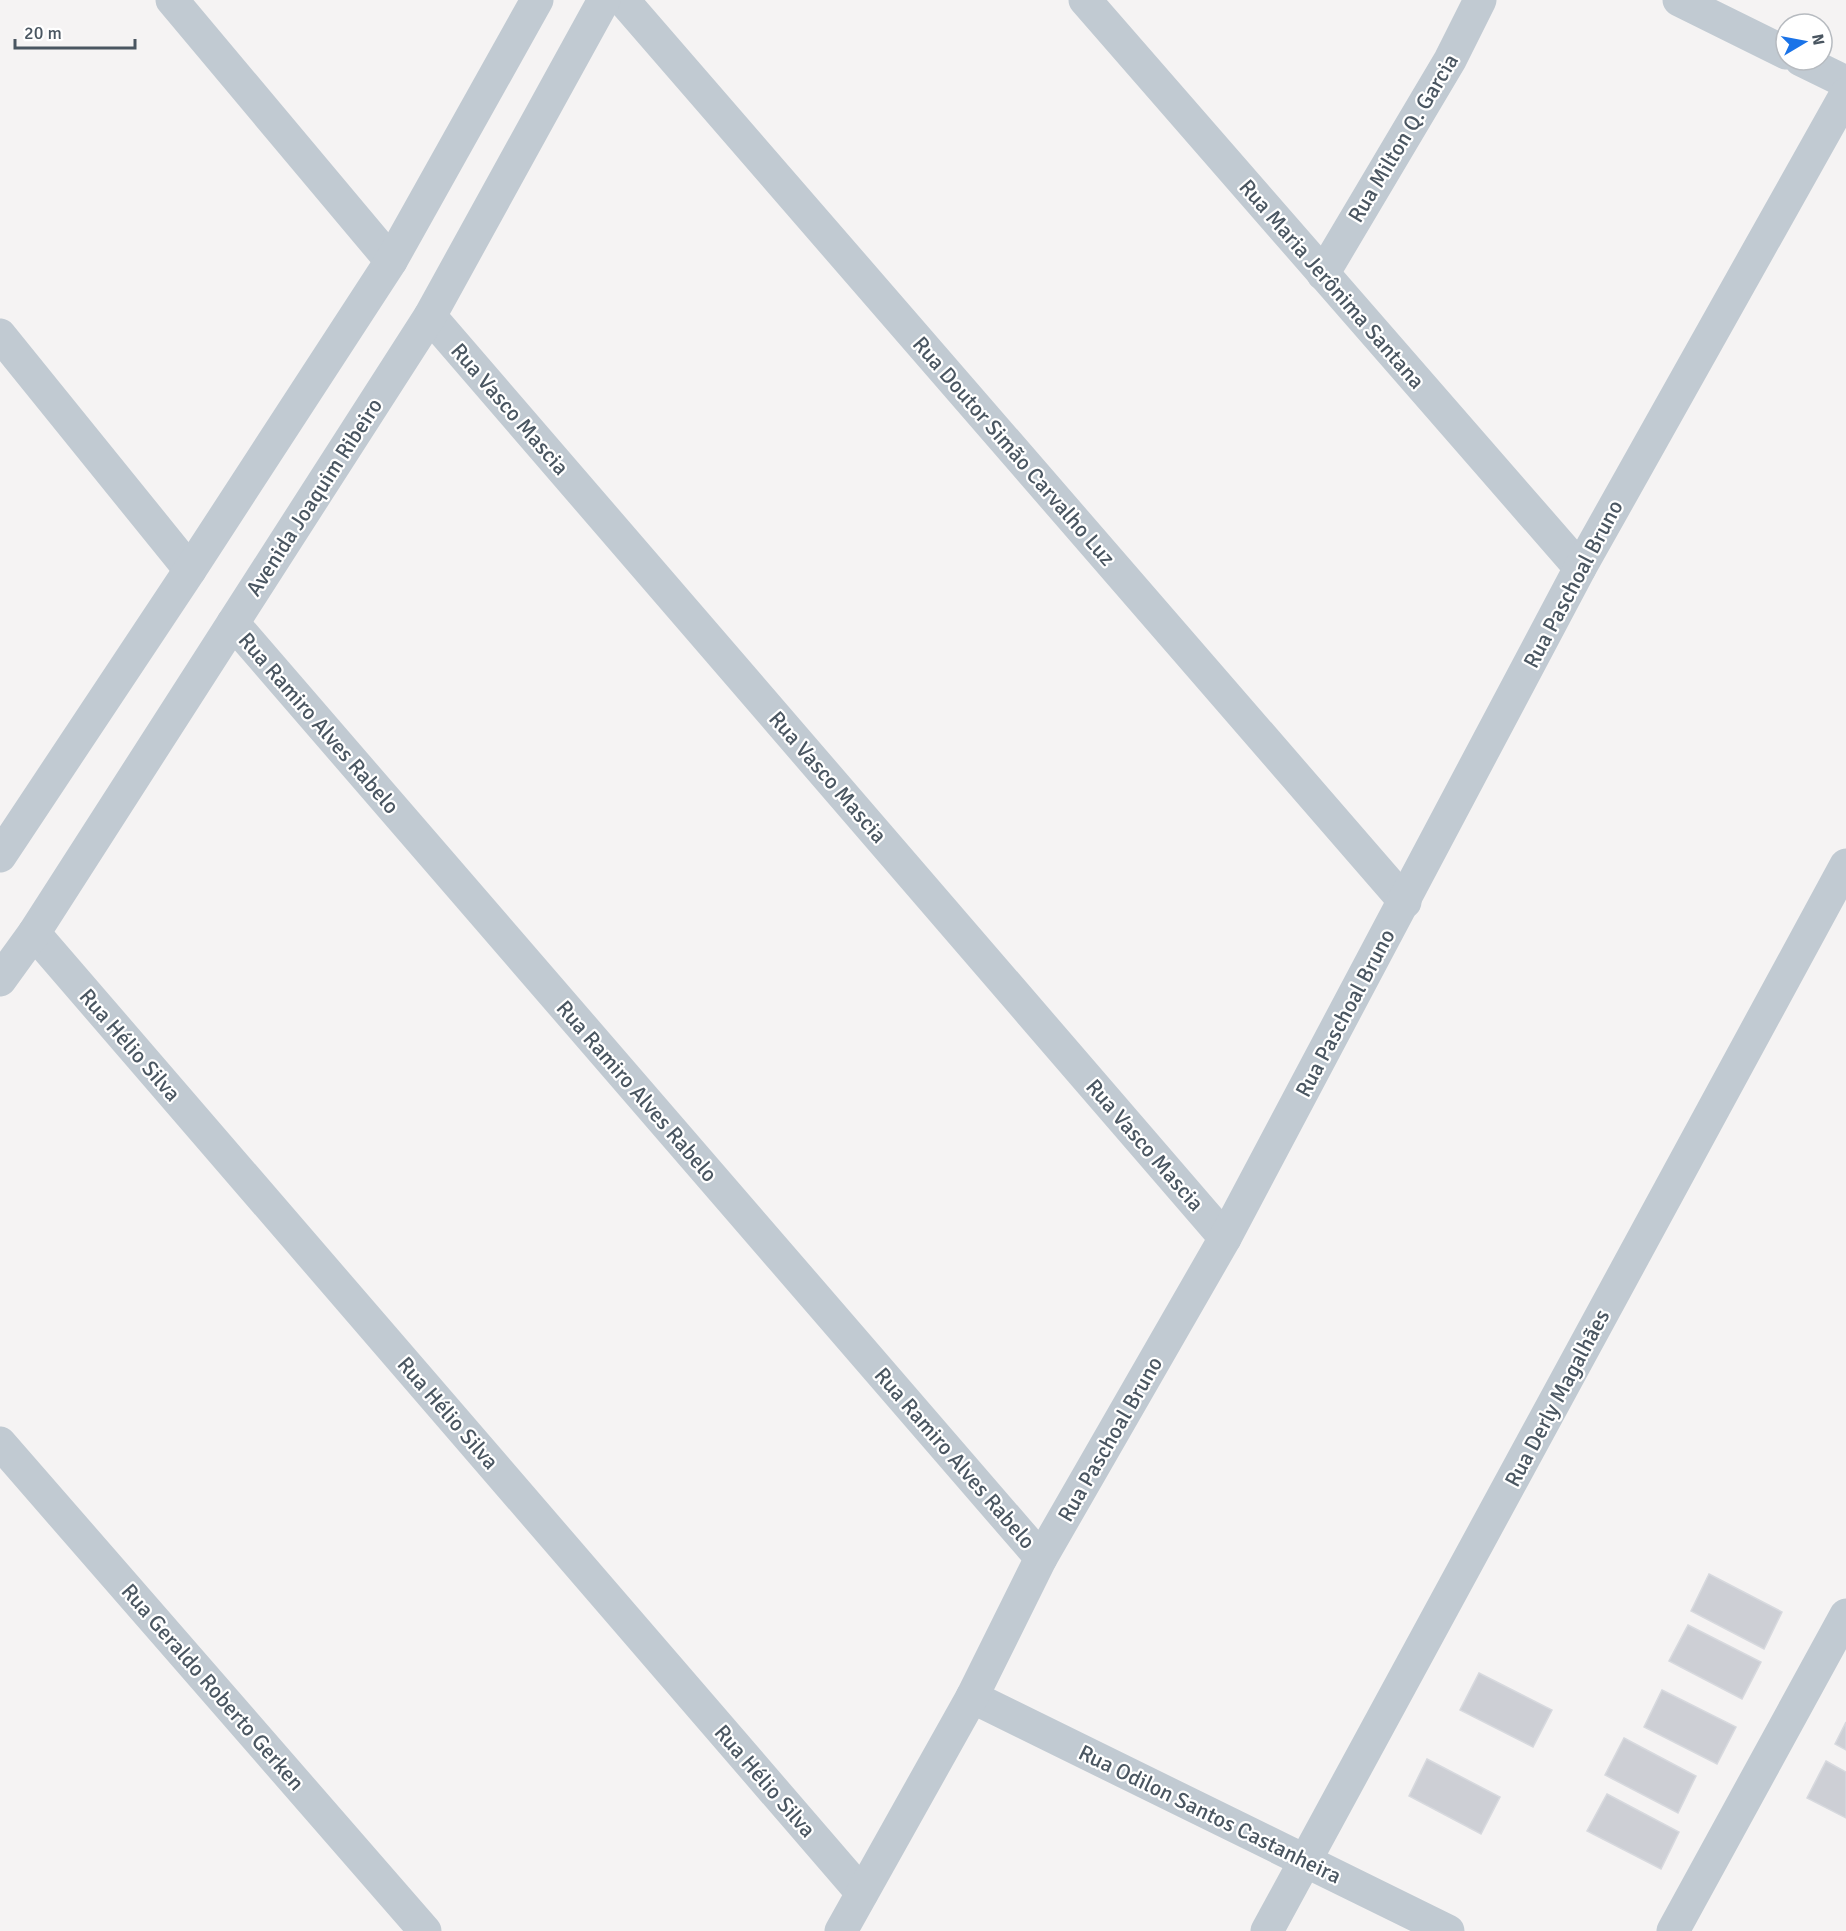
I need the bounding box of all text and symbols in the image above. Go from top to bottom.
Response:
scale bar [15,12,135,50]
north arrow [1774,12,1834,72]
text: 20 m [24,22,62,44]
text: N [1807,32,1829,47]
street label: Rua Milton Q. Garcia [1342,49,1464,227]
street label: Rua Maria Jerônima Santana [1234,174,1430,394]
street label: Rua Doutor Simão Carvalho Luz [907,331,1121,571]
street label: Rua Vasco Mascia [445,337,575,481]
street label: Avenida Joaquim Ribeiro [240,393,388,601]
street label: Rua Paschoal Bruno [1517,495,1629,673]
street label: Rua Ramiro Alves Rabelo [233,627,405,819]
street label: Rua Vasco Mascia [763,705,893,849]
street label: Rua Paschoal Bruno [1289,924,1401,1102]
street label: Rua Hélio Silva [74,983,186,1107]
street label: Rua Ramiro Alves Rabelo [551,995,723,1187]
street label: Rua Vasco Mascia [1080,1073,1210,1217]
street label: Rua Derly Magalhães [1499,1305,1615,1491]
street label: Rua Hélio Silva [392,1351,504,1475]
street label: Rua Paschoal Bruno [1052,1352,1168,1526]
street label: Rua Ramiro Alves Rabelo [869,1362,1041,1554]
street label: Rua Geraldo Roberto Gerken [116,1578,310,1796]
street label: Rua Hélio Silva [709,1719,821,1843]
street label: Rua Odilon Santos Castanheira [1074,1739,1346,1889]

